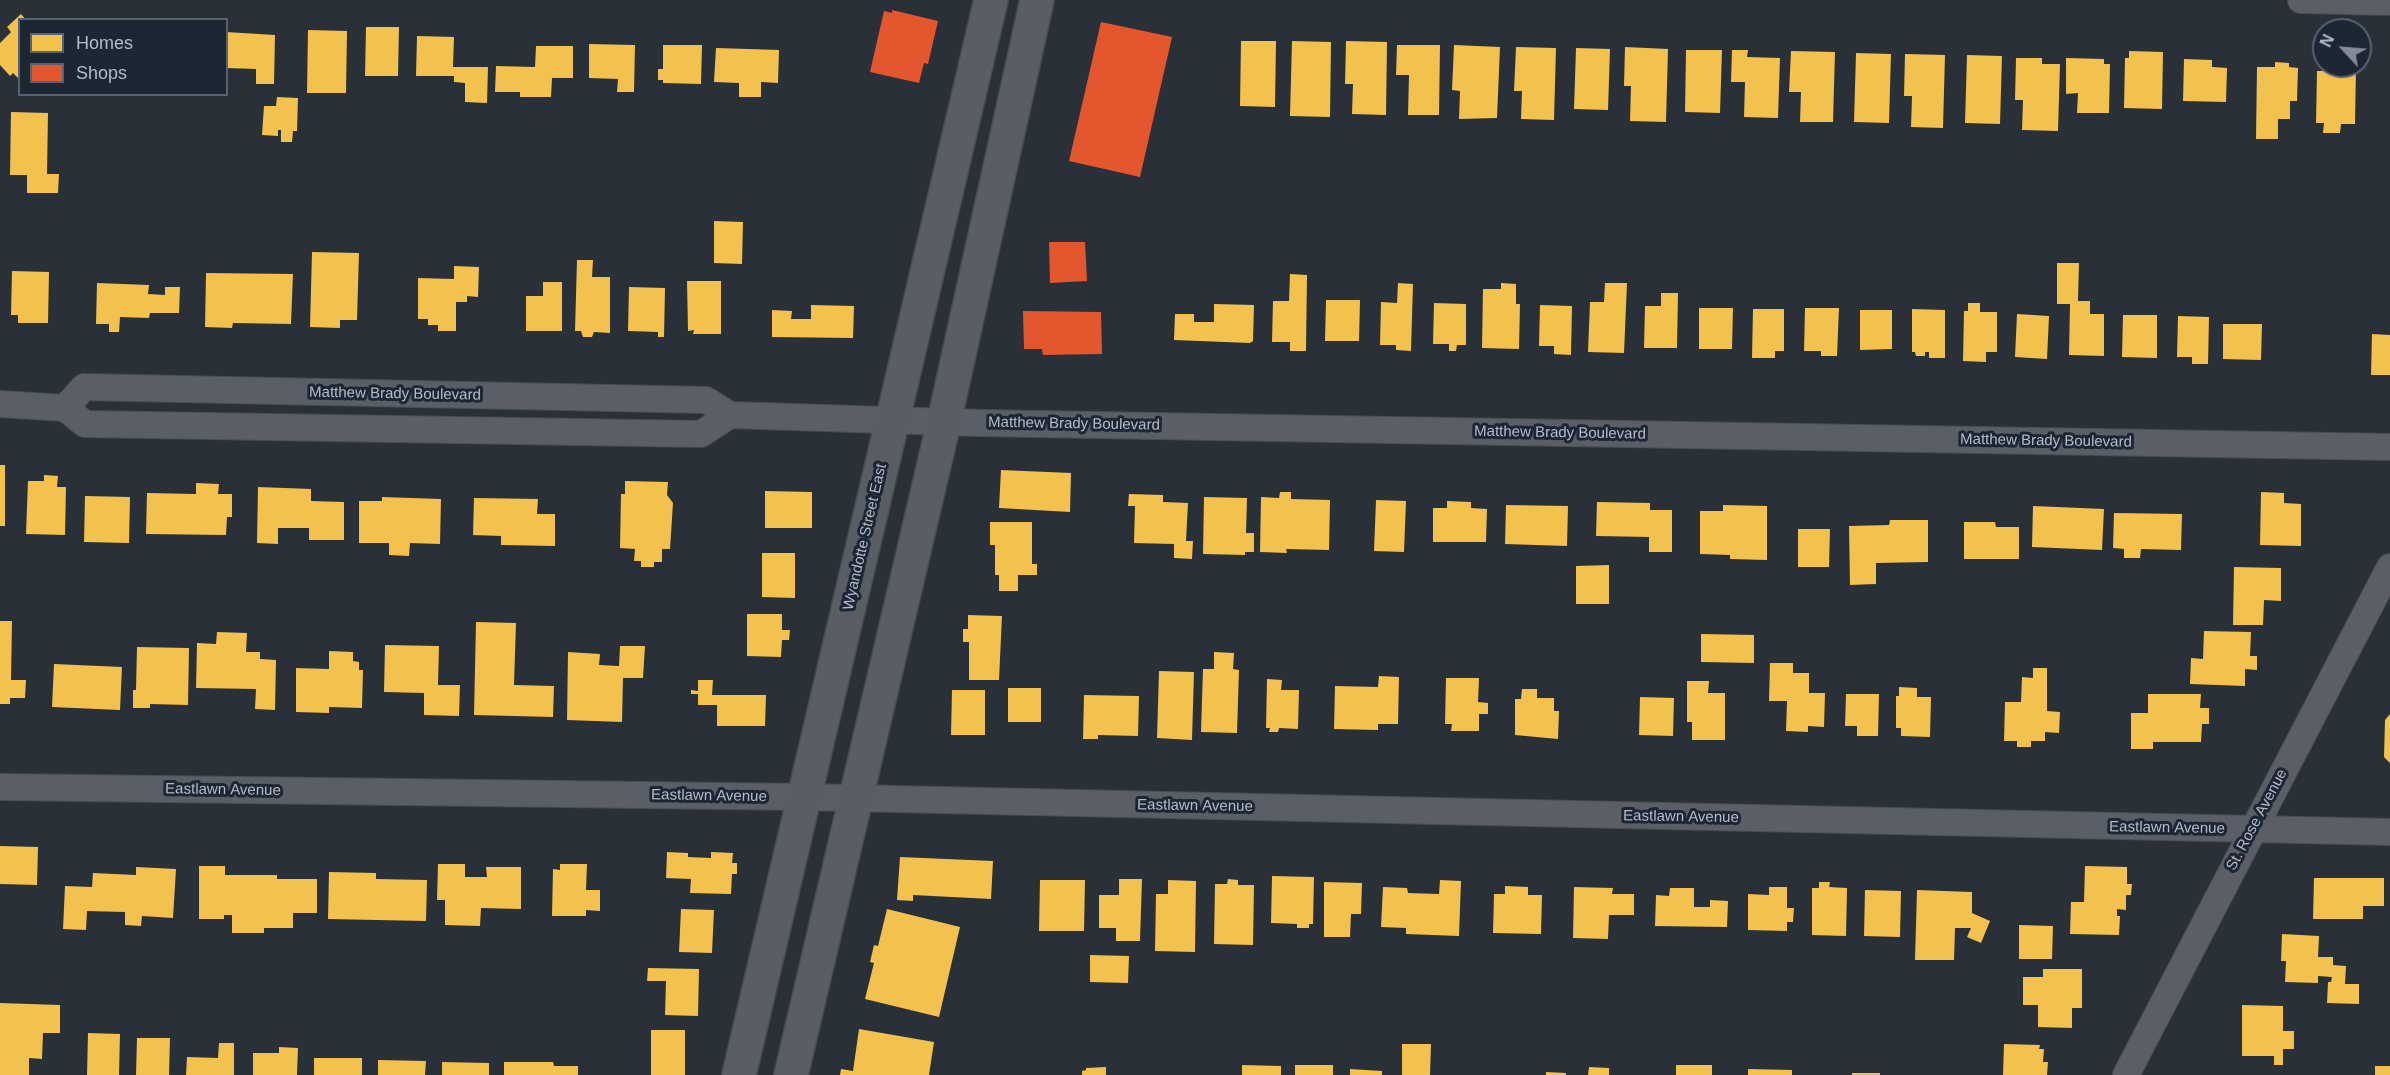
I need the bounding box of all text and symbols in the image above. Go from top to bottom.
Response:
legend [18,18,228,96]
north arrow [2312,18,2372,78]
text: N [2317,32,2337,50]
text: Homes [76,33,133,53]
text: Shops [76,63,127,83]
street label: Matthew Brady Boulevard [309,384,481,404]
street label: Matthew Brady Boulevard [988,414,1160,434]
street label: Matthew Brady Boulevard [1474,423,1646,443]
street label: Matthew Brady Boulevard [1960,431,2132,451]
street label: Wyandotte Street East [839,462,891,612]
street label: St. Rose Avenue [2223,766,2291,874]
street label: Eastlawn Avenue [165,780,281,800]
street label: Eastlawn Avenue [651,786,767,806]
street label: Eastlawn Avenue [1137,796,1253,816]
street label: Eastlawn Avenue [1623,807,1739,827]
street label: Eastlawn Avenue [2109,818,2225,838]

